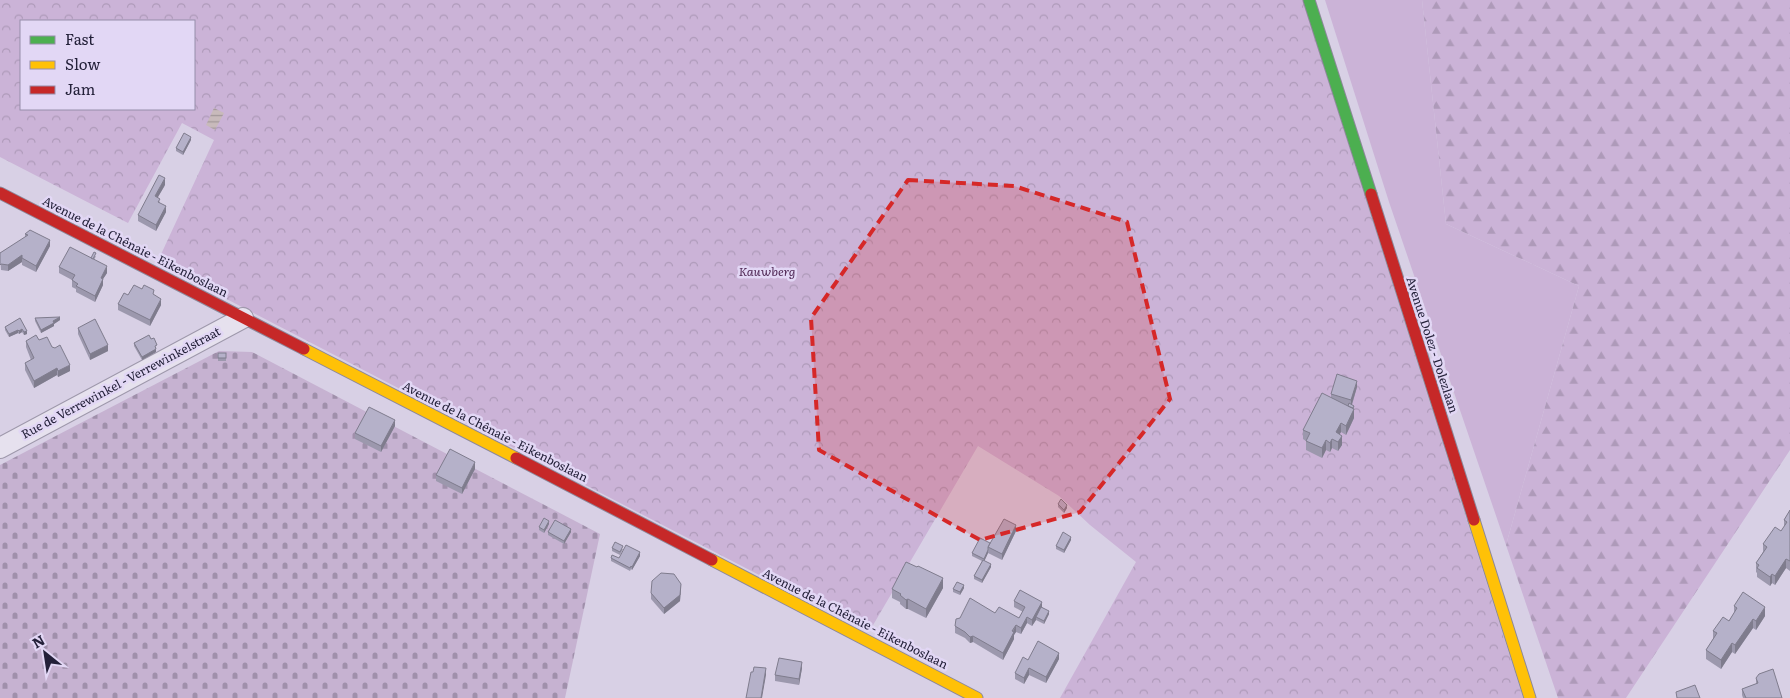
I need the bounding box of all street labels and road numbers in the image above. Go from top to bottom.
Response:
street label: Avenue de la Chênaie - Eikenboslaan [40,191,231,301]
street label: Avenue Dolez - Dolezlaan [1402,274,1464,415]
street label: Rue de Verrewinkel - Verrewinkelstraat [18,322,224,443]
street label: Avenue de la Chênaie - Eikenboslaan [400,376,591,486]
street label: Avenue de la Chênaie - Eikenboslaan [760,563,951,673]

